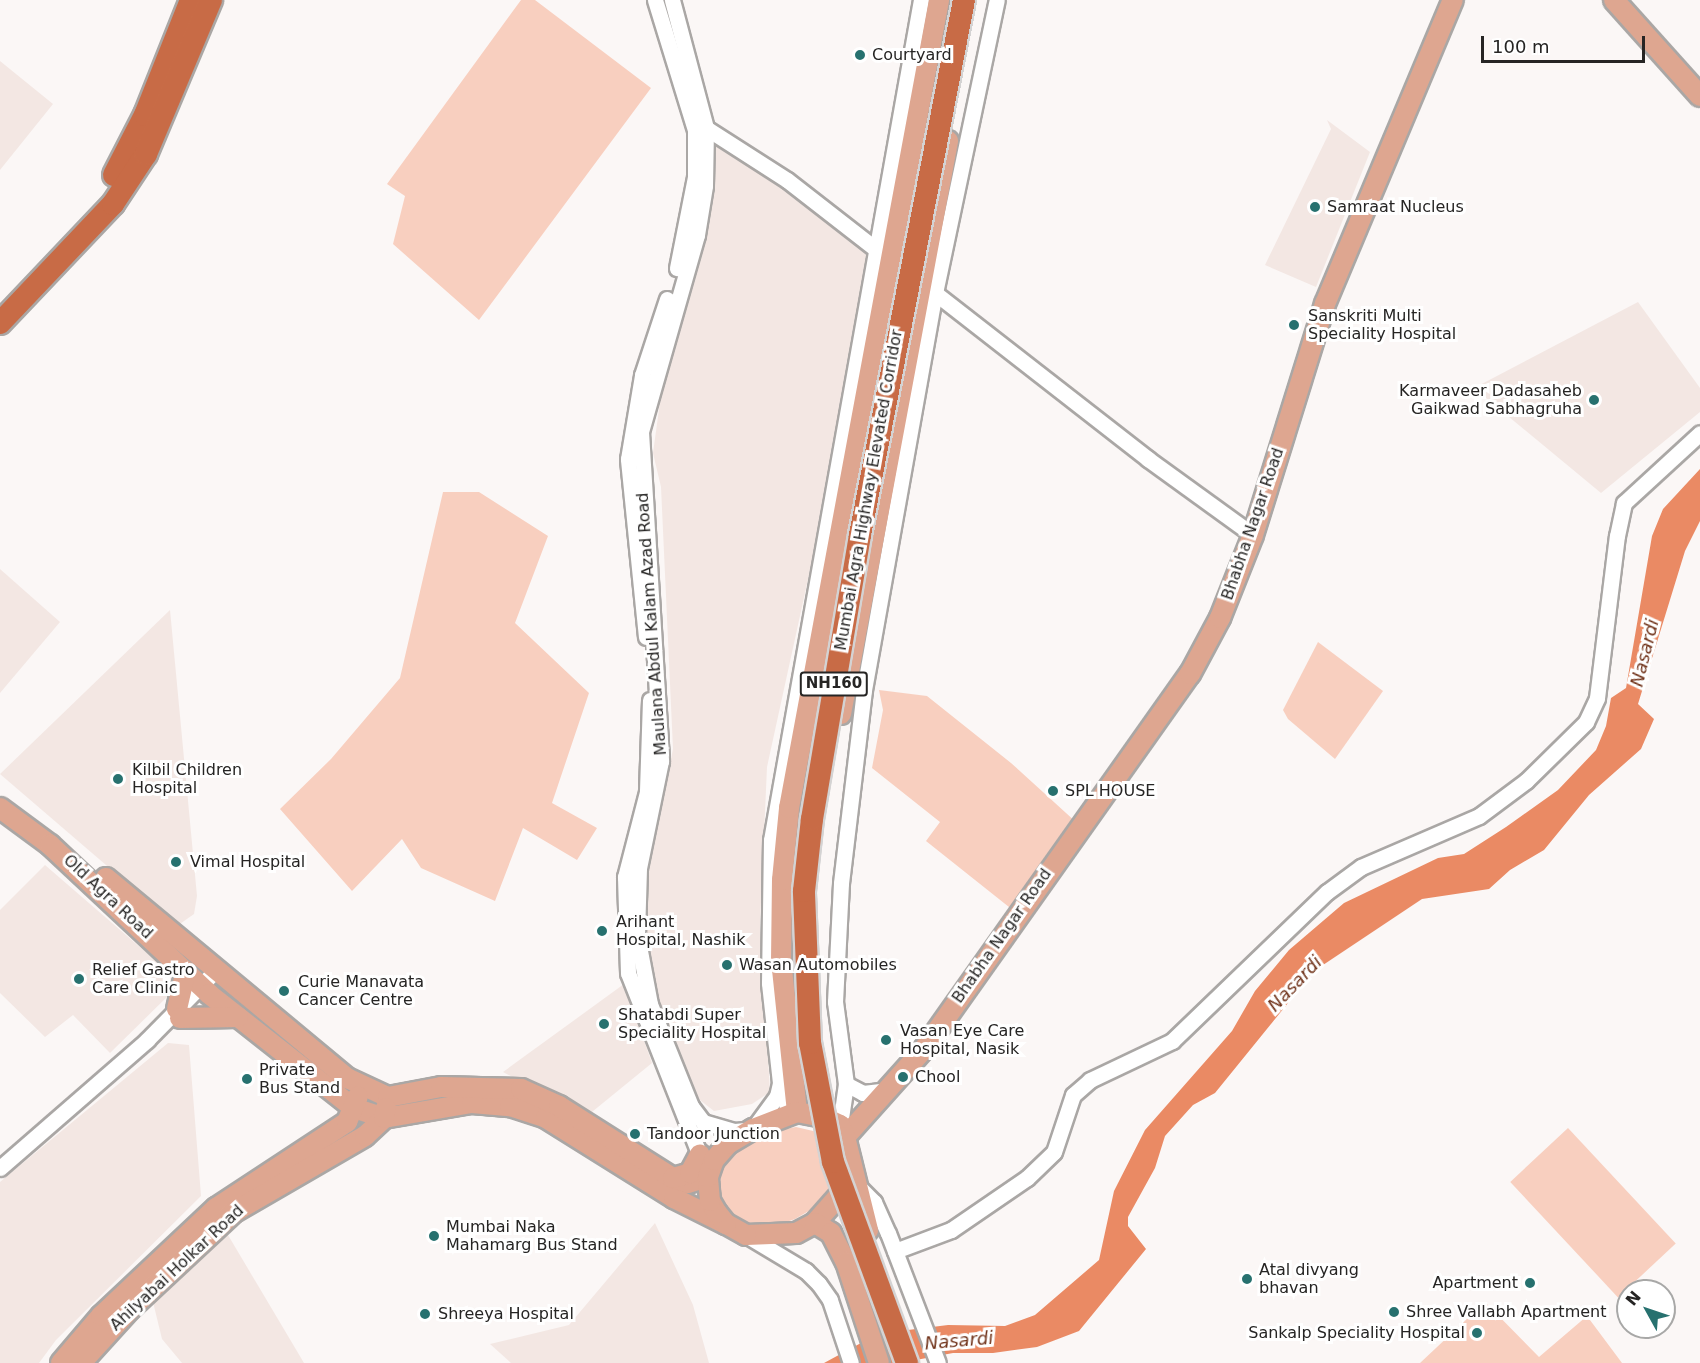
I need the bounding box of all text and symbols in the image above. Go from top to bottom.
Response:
scale bar [1484,24,1648,62]
text: 100 m [1492,36,1550,57]
place label: Courtyard [872,45,952,65]
marker: Courtyard [853,48,867,62]
place label: Samraat Nucleus [1327,197,1464,217]
marker: Samraat Nucleus [1308,200,1322,214]
place label: Sanskriti Multi Speciality Hospital [1308,306,1456,344]
marker: Sanskriti Multi Speciality Hospital [1285,316,1303,334]
street label: Mumbai Agra Highway Elevated Corridor [831,328,907,652]
place label: Karmaveer Dadasaheb Gaikwad Sabhagruha [1399,381,1582,419]
marker: Karmaveer Dadasaheb Gaikwad Sabhagruha [1587,393,1601,407]
street label: Bhabha Nagar Road [1218,445,1288,603]
street label: Maulana Abdul Kalam Azad Road [633,492,671,756]
water label: Nasardi [1626,617,1664,689]
road number: NH160 [800,672,868,696]
place label: Kilbil Children Hospital [132,760,242,798]
marker: Kilbil Children Hospital [109,770,127,788]
place label: SPL HOUSE [1065,781,1155,801]
marker: SPL HOUSE [1046,784,1060,798]
street label: Old Agra Road [59,851,157,943]
place label: Vimal Hospital [190,852,305,872]
marker: Vimal Hospital [167,853,185,871]
street label: Bhabha Nagar Road [948,865,1056,1007]
place label: Arihant Hospital, Nashik [616,912,745,950]
marker: Arihant Hospital, Nashik [593,922,611,940]
water label: Nasardi [1263,952,1327,1016]
place label: Wasan Automobiles [739,955,897,975]
marker: Wasan Automobiles [720,958,734,972]
place label: Relief Gastro Care Clinic [92,960,195,998]
marker: Relief Gastro Care Clinic [70,970,88,988]
place label: Curie Manavata Cancer Centre [298,972,424,1010]
marker: Curie Manavata Cancer Centre [275,982,293,1000]
place label: Shatabdi Super Speciality Hospital [618,1005,766,1043]
marker: Shatabdi Super Speciality Hospital [595,1015,613,1033]
place label: Vasan Eye Care Hospital, Nasik [900,1021,1024,1059]
marker: Vasan Eye Care Hospital, Nasik [877,1031,895,1049]
place label: Private Bus Stand [259,1060,340,1098]
place label: Chool [915,1067,960,1087]
marker: Chool [896,1070,910,1084]
marker: Private Bus Stand [240,1072,254,1086]
place label: Tandoor Junction [647,1124,780,1144]
marker: Tandoor Junction [628,1127,642,1141]
street label: Ahilyabai Holkar Road [106,1201,248,1335]
place label: Mumbai Naka Mahamarg Bus Stand [446,1217,618,1255]
marker: Mumbai Naka Mahamarg Bus Stand [427,1229,441,1243]
place label: Atal divyang bhavan [1259,1260,1359,1298]
marker: Atal divyang bhavan [1240,1272,1254,1286]
place label: Apartment [1432,1273,1518,1293]
marker: Apartment [1523,1276,1537,1290]
north arrow [1616,1279,1676,1339]
text: N [1622,1287,1645,1310]
place label: Shree Vallabh Apartment [1406,1302,1606,1322]
place label: Shreeya Hospital [438,1304,574,1324]
marker: Shreeya Hospital [416,1305,434,1323]
marker: Shree Vallabh Apartment [1387,1305,1401,1319]
place label: Sankalp Speciality Hospital [1248,1323,1465,1343]
marker: Sankalp Speciality Hospital [1470,1326,1484,1340]
water label: Nasardi [924,1327,994,1355]

